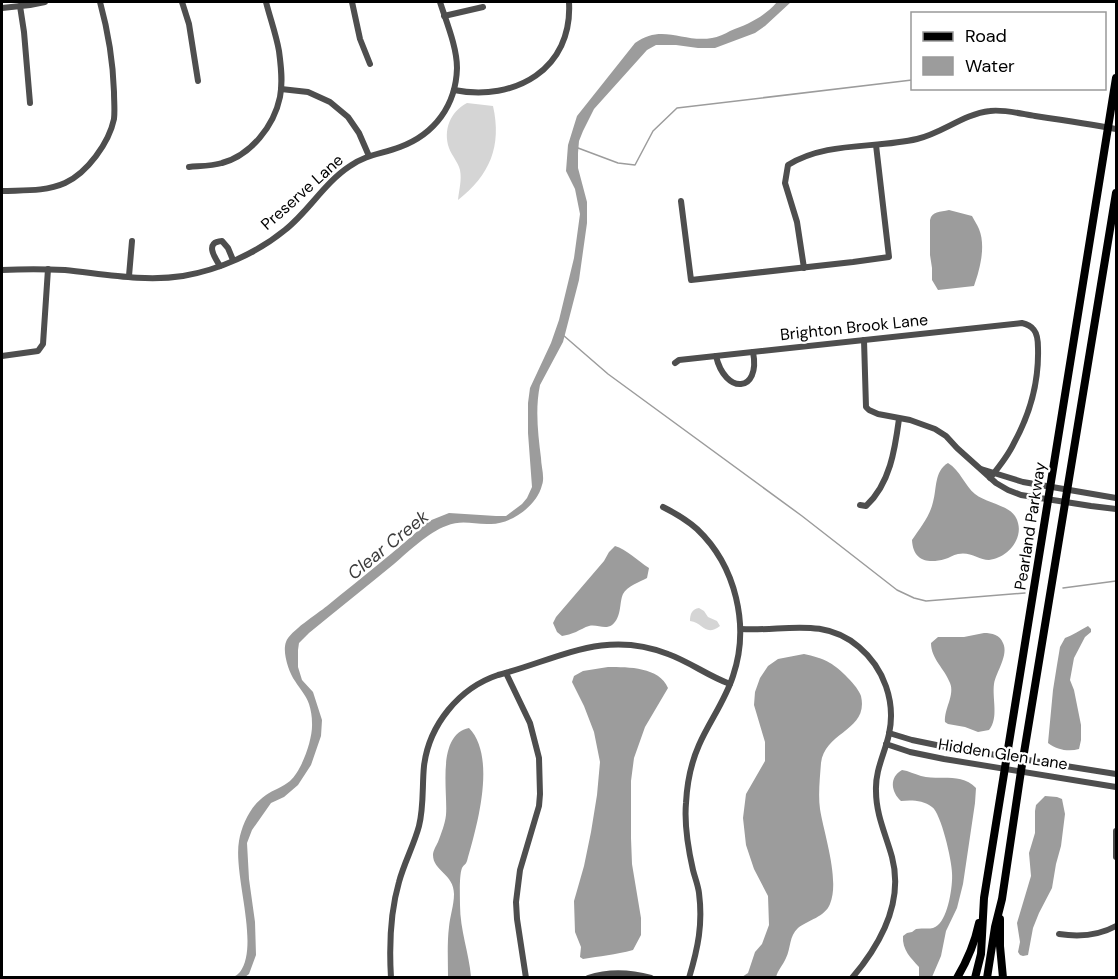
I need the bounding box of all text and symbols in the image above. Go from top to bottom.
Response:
legend [911,12,1106,90]
text: Road [965,24,1007,48]
text: Water [965,54,1015,78]
street label: Preserve Lane [256,149,348,235]
street label: Brighton Brook Lane [779,309,929,345]
street label: Pearland Parkway [1010,460,1050,591]
water label: Clear Creek [342,504,434,585]
street label: Hidden Glen Lane [937,733,1069,775]

